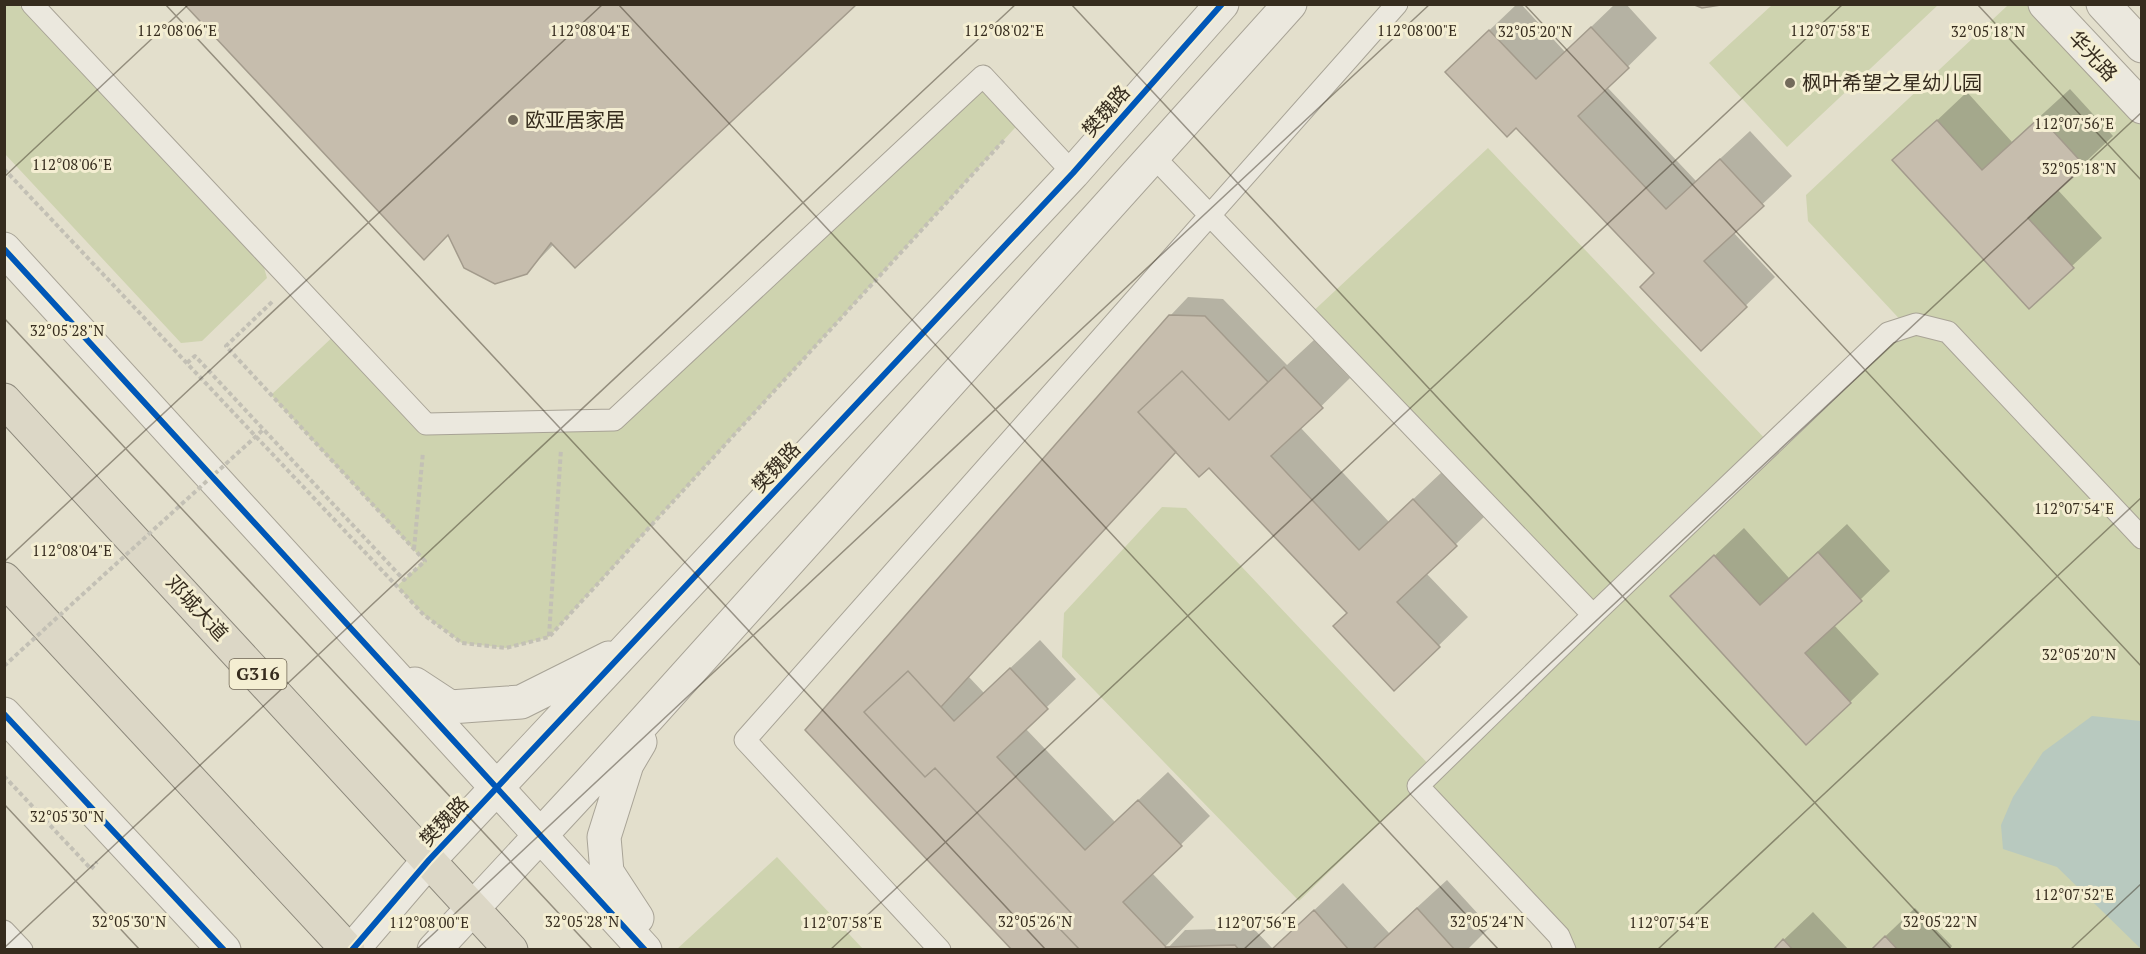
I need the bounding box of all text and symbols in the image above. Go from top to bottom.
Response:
text: 112°08'06"E [137,20,217,40]
text: 112°08'04"E [550,20,630,40]
text: 112°08'02"E [964,20,1044,40]
text: 112°08'00"E [1377,20,1457,40]
text: 112°07'58"E [1790,20,1870,40]
text: 32°05'20"N [1498,21,1572,41]
text: 32°05'18"N [1951,21,2025,41]
street label: 华光路 [2063,25,2124,87]
place label: 枫叶希望之星幼儿园 [1802,69,1982,96]
marker: 枫叶希望之星幼儿园 [1783,76,1797,90]
street label: 樊魏路 [1076,79,1135,142]
place label: 欧亚居家居 [525,106,625,133]
marker: 欧亚居家居 [506,113,520,127]
text: 112°07'56"E [2034,113,2114,133]
text: 112°08'06"E [32,154,112,174]
text: 32°05'18"N [2042,158,2116,178]
text: 32°05'28"N [30,320,104,340]
street label: 樊魏路 [745,436,806,498]
text: 112°07'54"E [2034,498,2114,518]
text: 112°08'04"E [32,540,112,560]
street label: 邓城大道 [160,569,235,646]
text: 32°05'20"N [2042,644,2116,664]
road number: G316 [230,659,286,689]
street label: 樊魏路 [413,790,474,852]
text: 32°05'30"N [30,806,104,826]
text: 112°07'52"E [2034,884,2114,904]
text: 32°05'30"N [92,911,166,931]
text: 32°05'28"N [545,911,619,931]
text: 32°05'26"N [998,911,1072,931]
text: 32°05'24"N [1450,911,1524,931]
text: 32°05'22"N [1903,911,1977,931]
text: 112°08'00"E [389,912,469,932]
text: 112°07'58"E [802,912,882,932]
text: 112°07'56"E [1216,912,1296,932]
text: 112°07'54"E [1629,912,1709,932]

